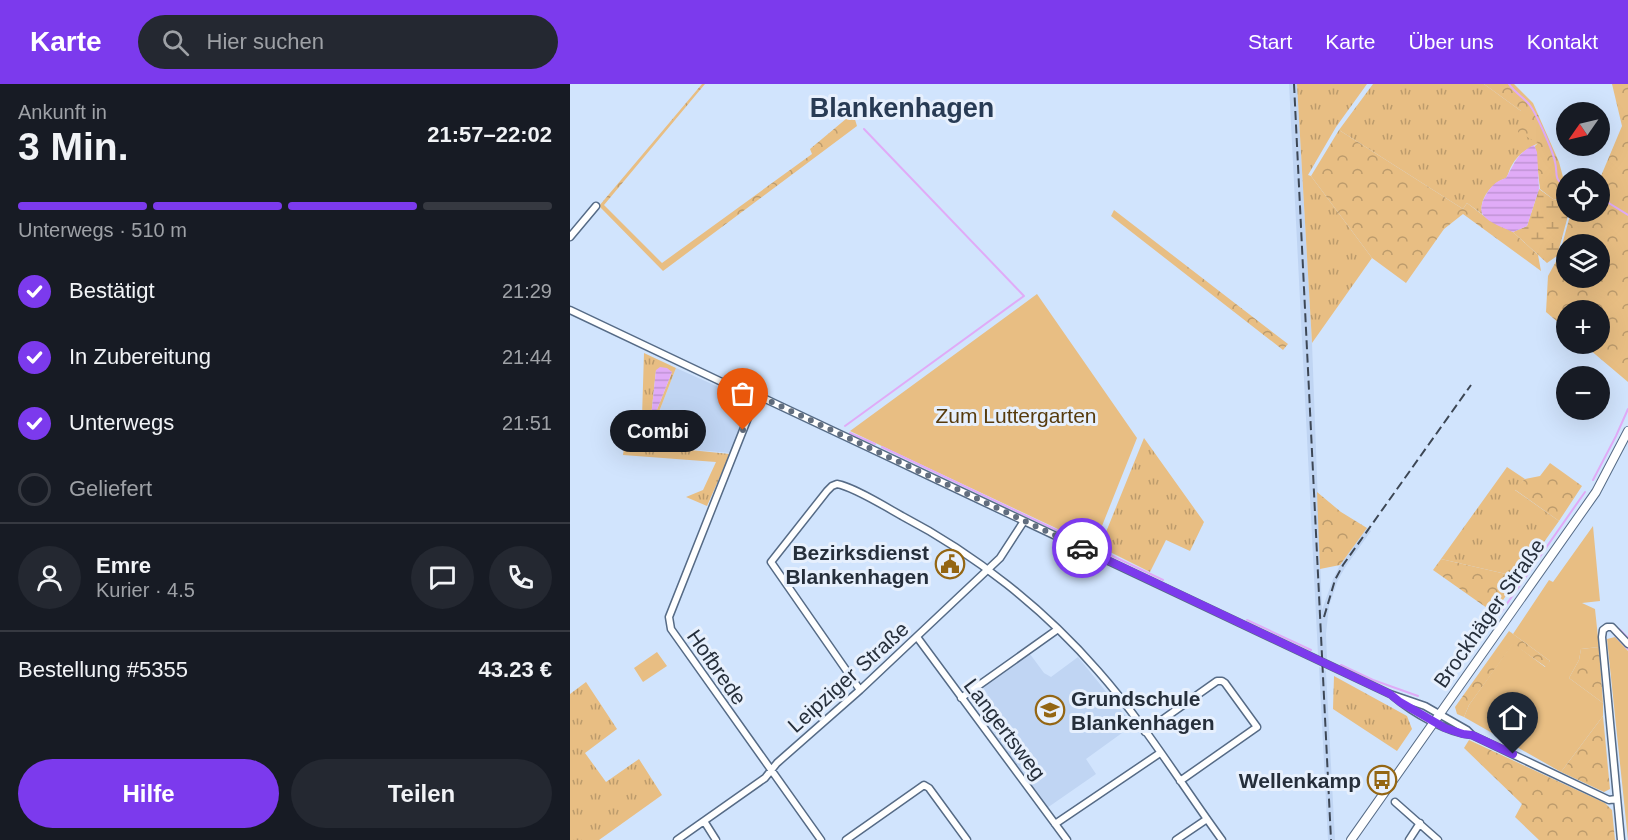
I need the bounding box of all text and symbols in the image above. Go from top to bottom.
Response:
search box [138,15,558,69]
text: Karte [30,26,102,57]
icon: search [159,26,192,59]
text: Hier suchen [207,29,324,54]
text: Start [1248,30,1292,53]
text: Karte [1325,30,1376,53]
text: Über uns [1409,30,1494,53]
text: Kontakt [1527,30,1598,53]
district label: Blankenhagen [810,93,994,123]
text: Ankunft in [18,101,107,123]
north arrow [1556,102,1610,156]
map controls [1556,102,1610,420]
text: 21:57–22:02 [427,122,552,147]
text: 3 Min. [18,125,129,168]
button: locate [1556,168,1610,222]
text: Unterwegs · 510 m [18,219,187,241]
button: layers [1556,234,1610,288]
icon: check [18,275,51,308]
text: Bestätigt [69,278,155,303]
text: 21:29 [502,280,552,302]
button: + [1556,300,1610,354]
icon: check [18,341,51,374]
text: In Zubereitung [69,344,211,369]
text: 21:44 [502,346,552,368]
button: − [1556,366,1610,420]
pin [717,368,768,430]
icon: bag [726,377,759,410]
park label: Zum Luttergarten [935,404,1097,427]
icon: check [18,407,51,440]
callout: Combi [611,409,707,451]
text: Unterwegs [69,410,174,435]
text: 21:51 [502,412,552,434]
text: Combi [627,420,689,442]
text: Geliefert [69,476,152,501]
courier [1052,518,1112,578]
icon: car [1066,532,1099,565]
street label: Brockhäger Straße [1429,534,1549,692]
place label: Bezirksdienst Blankenhagen [785,541,929,588]
button: person [18,546,81,609]
button: chat [411,546,474,609]
button: phone [489,546,552,609]
public building icon: Bezirksdienst Blankenhagen [934,548,966,580]
text: Emre [96,553,151,578]
text: Kurier · 4.5 [96,579,195,601]
street label: Leipziger Straße [783,617,913,737]
street label: Hofbrede [683,625,751,709]
text: Bestellung #5355 [18,657,188,682]
text: 43.23 € [479,657,552,682]
street label: Langertsweg [960,674,1050,784]
place label: Grundschule Blankenhagen [1071,687,1215,734]
pin [1487,692,1538,754]
school or university icon: Grundschule Blankenhagen [1034,694,1066,726]
icon: home [1496,701,1529,734]
button: Hilfe [18,759,279,828]
button: Teilen [291,759,552,828]
bus stop icon: Wellenkamp [1366,764,1398,796]
place label: Wellenkamp [1239,769,1361,792]

